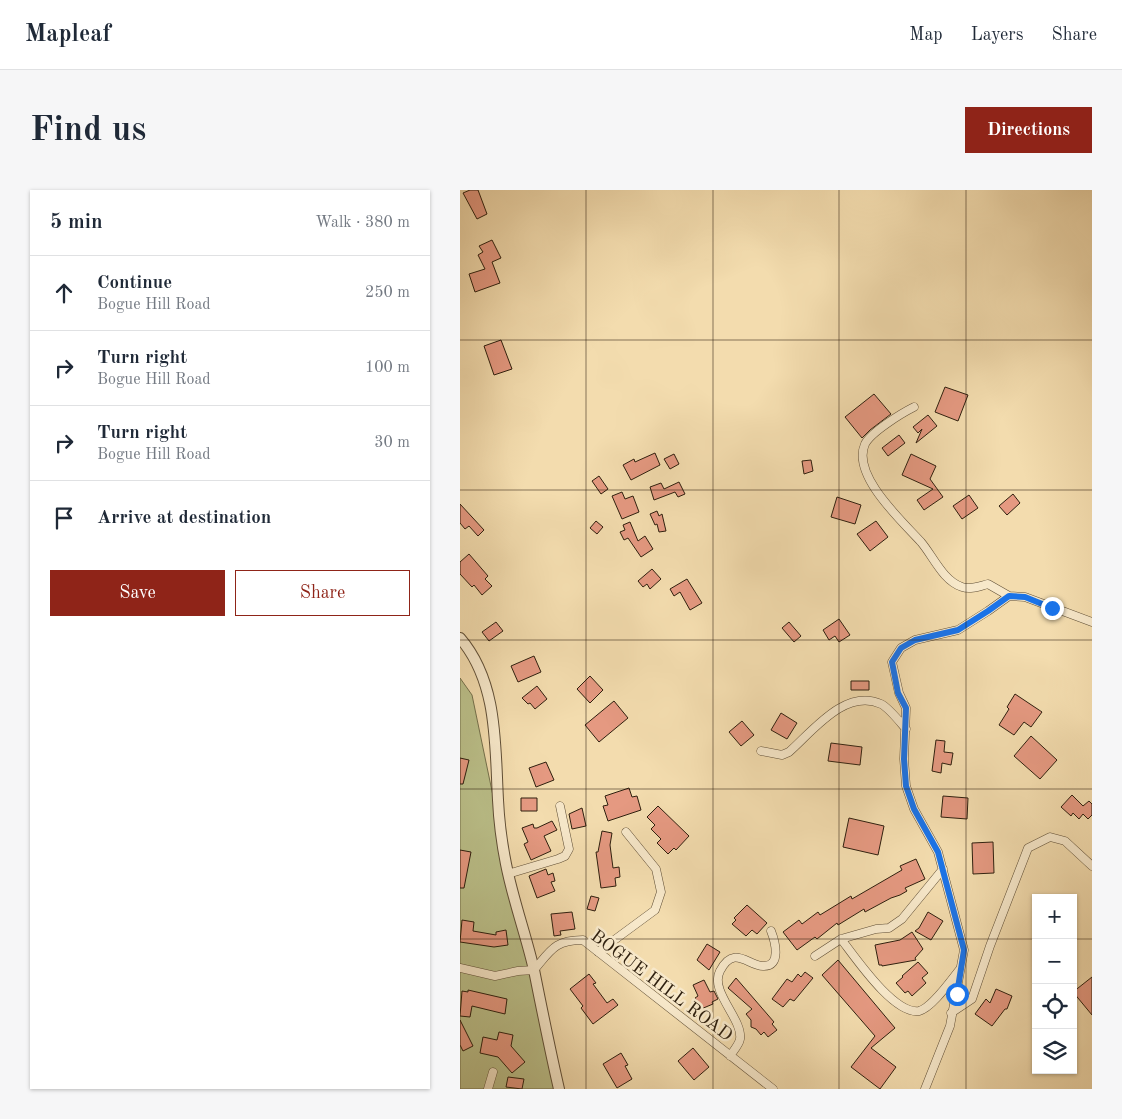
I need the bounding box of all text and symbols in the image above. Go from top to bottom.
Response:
text: Mapleaf [25,23,111,47]
text: Map [909,26,943,44]
text: Layers [971,26,1023,44]
text: Share [1051,26,1097,44]
button: Directions [965,107,1092,153]
text: Find us [30,113,146,148]
text: 5 min [50,212,103,233]
text: Walk · 380 m [315,215,410,231]
text: Continue [97,274,172,293]
icon: ahead [50,279,78,307]
text: 250 m [365,285,410,301]
text: Bogue Hill Road [97,297,211,313]
text: Turn right [97,349,187,368]
icon: right [50,354,78,382]
text: 100 m [365,360,410,376]
text: Bogue Hill Road [97,372,211,388]
text: Turn right [97,424,187,443]
icon: right [50,429,78,457]
text: 30 m [374,435,410,451]
text: Bogue Hill Road [97,447,211,463]
icon: arrive [50,504,78,532]
text: Arrive at destination [97,509,271,528]
button: Save [50,570,225,616]
button: Share [235,570,410,616]
route end [1041,597,1064,620]
map controls [1032,894,1077,1074]
button: + [1032,894,1077,939]
street label: BOGUE HILL ROAD [587,927,736,1045]
button: − [1032,939,1077,984]
route start [946,983,969,1006]
button: locate [1032,984,1077,1029]
button: layers [1032,1029,1077,1074]

